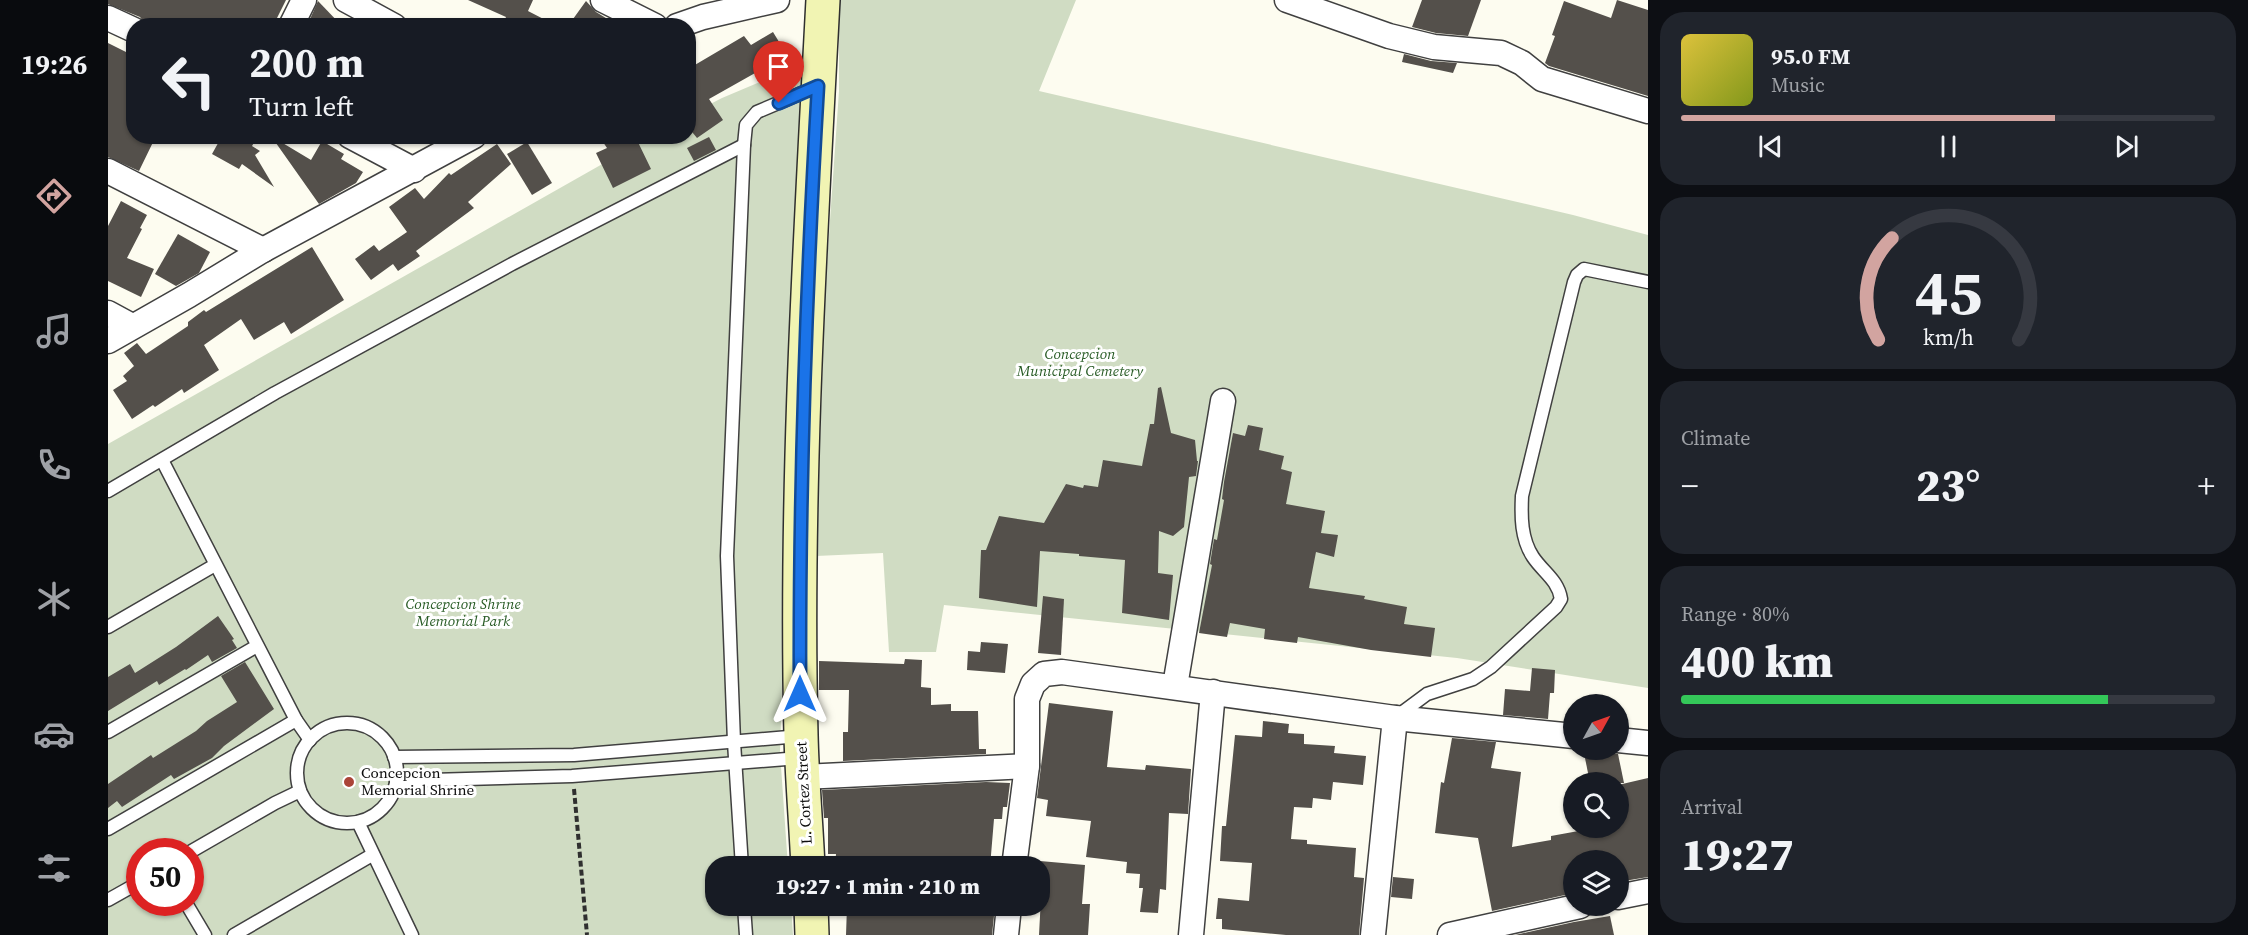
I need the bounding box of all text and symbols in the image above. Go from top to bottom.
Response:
text: 200 m [249,33,364,91]
pin [753,41,804,103]
text: 95.0 FM [1771,41,1850,71]
icon: left [150,42,228,120]
text: 19:26 [21,46,87,83]
icon: arrive [762,50,795,83]
text: Music [1771,71,1825,99]
text: Turn left [249,88,353,125]
icon: previous [1754,130,1787,163]
icon: pause [1932,130,1965,163]
icon: next [2110,130,2143,163]
icon: directions [33,175,75,217]
text: 45 [1914,249,1982,335]
icon: music [33,310,75,352]
text: km/h [1922,323,1974,352]
park label: Concepcion Municipal Cemetery [1016,343,1144,381]
text: Climate [1681,424,1750,452]
icon: phone [33,444,75,486]
text: 23° [1916,454,1980,516]
text: − [1681,463,1699,508]
text: + [2197,463,2215,508]
icon: climate [33,578,75,620]
park label: Concepcion Shrine Memorial Park [405,593,521,631]
text: Range · 80% [1681,600,1790,628]
text: 400 km [1681,630,1833,692]
position arrow [768,662,832,726]
north arrow [1563,694,1629,760]
map controls [1563,694,1629,916]
icon: car [33,713,75,755]
street label: L. Cortez Street [790,741,817,845]
place label: Concepcion Memorial Shrine [361,762,474,800]
button: search [1563,772,1629,838]
marker: Concepcion Memorial Shrine [342,775,356,789]
text: Arrival [1681,793,1743,821]
text: 19:27 [1681,823,1794,885]
speed limit sign: 50 [126,838,204,916]
icon: filters [33,847,75,889]
button: layers [1563,850,1629,916]
text: 19:27 · 1 min · 210 m [775,871,980,901]

